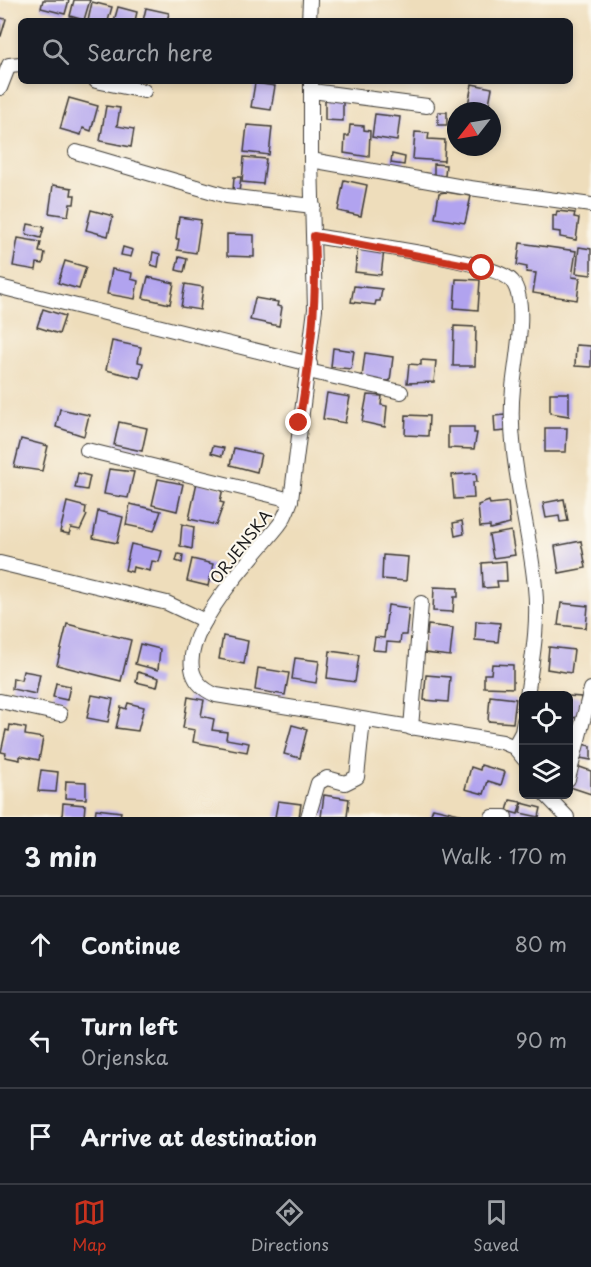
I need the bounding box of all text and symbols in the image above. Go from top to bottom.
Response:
search box [18,18,573,84]
icon: search [39,35,72,68]
text: Search here [87,35,213,68]
north arrow [447,102,501,156]
route start [468,254,494,280]
route end [285,409,311,435]
street label: ORJENSKA [203,504,277,588]
map controls [519,691,573,799]
button: locate [519,691,573,745]
button: layers [519,745,573,799]
text: 3 min [24,837,97,876]
text: Walk · 170 m [441,841,567,871]
icon: ahead [24,928,57,961]
text: Continue [81,928,180,961]
text: 80 m [515,929,567,959]
text: Turn left [81,1009,178,1042]
icon: left [24,1024,57,1057]
text: 90 m [516,1025,567,1055]
text: Orjenska [81,1042,168,1072]
icon: arrive [24,1120,57,1153]
text: Arrive at destination [81,1120,317,1153]
tab: Map [72,1196,106,1256]
tab: Directions [251,1196,329,1256]
tab: Saved [473,1196,519,1256]

